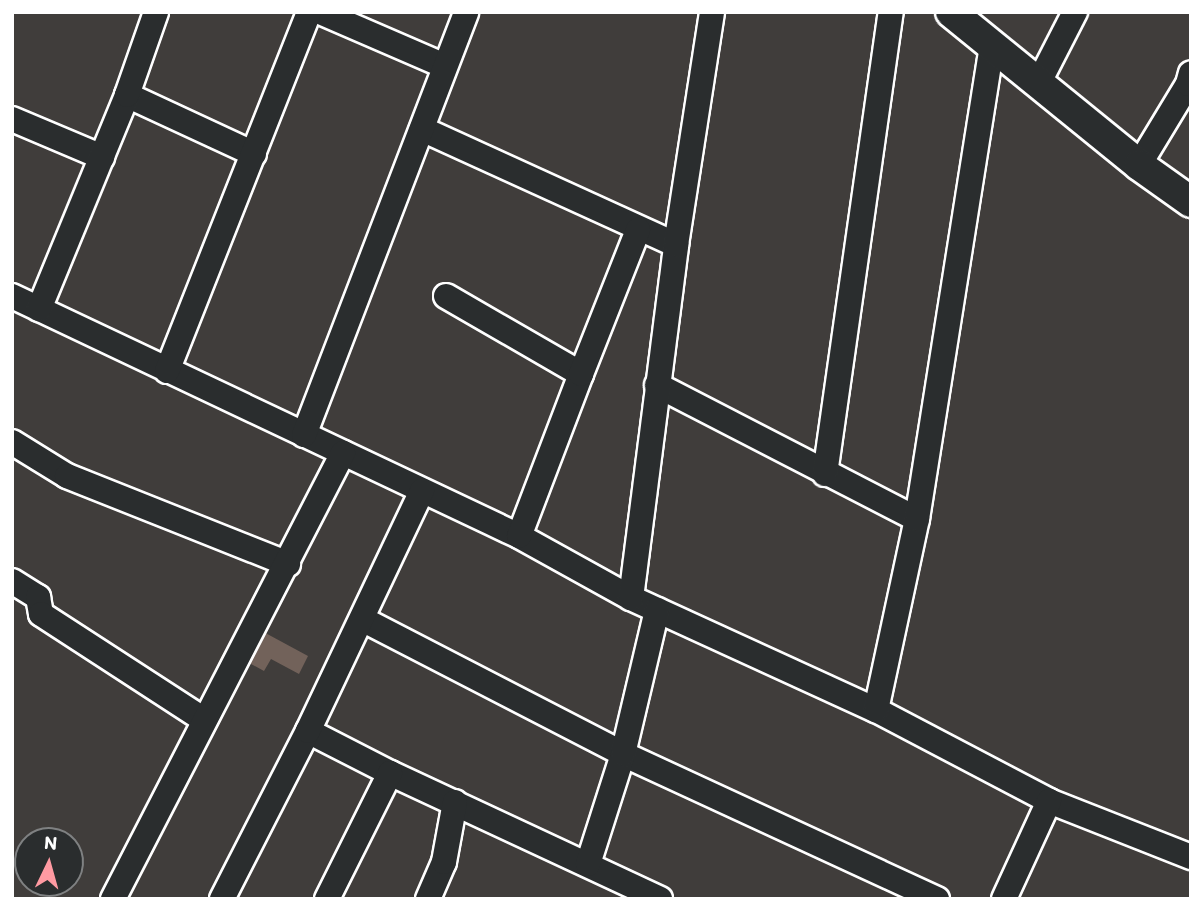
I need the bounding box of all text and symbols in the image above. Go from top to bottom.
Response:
north arrow [14,827,84,897]
text: N [43,831,58,855]

